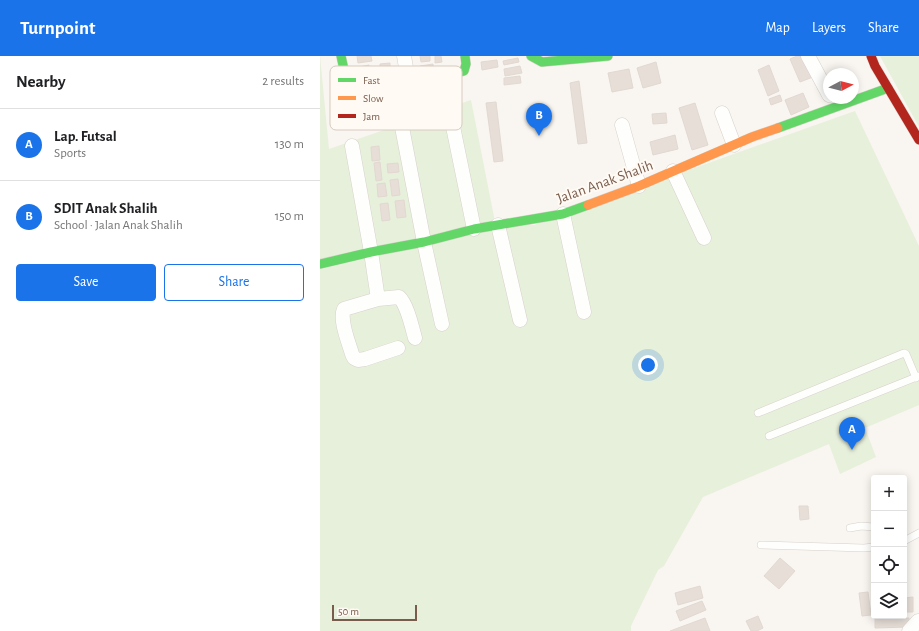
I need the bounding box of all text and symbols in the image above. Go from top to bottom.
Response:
text: Turnpoint [20,19,95,38]
text: Map [765,21,790,35]
text: Layers [812,21,846,35]
text: Share [868,21,899,35]
legend [330,66,462,130]
north arrow [823,68,859,104]
text: Nearby [16,73,66,90]
text: 2 results [262,75,304,88]
text: Fast [363,75,381,86]
text: Slow [363,93,384,104]
pin: B [526,103,552,136]
text: Jam [363,111,380,122]
text: Lap. Futsal [54,129,117,144]
text: A [25,138,33,151]
text: 130 m [275,138,304,151]
text: Sports [54,147,86,160]
street label: Jalan Anak Shalih [555,158,655,206]
text: SDIT Anak Shalih [54,201,158,216]
text: B [25,210,33,223]
text: 150 m [275,210,304,223]
text: School · Jalan Anak Shalih [54,219,183,232]
button: Save [16,264,156,301]
button: Share [164,264,304,301]
your location [638,355,658,375]
pin: A [839,417,865,450]
map controls [871,475,907,619]
button: + [871,475,907,511]
button: − [871,511,907,547]
button: locate [871,547,907,583]
button: layers [871,583,907,619]
scale bar [332,603,417,622]
text: 50 m [338,606,359,617]

